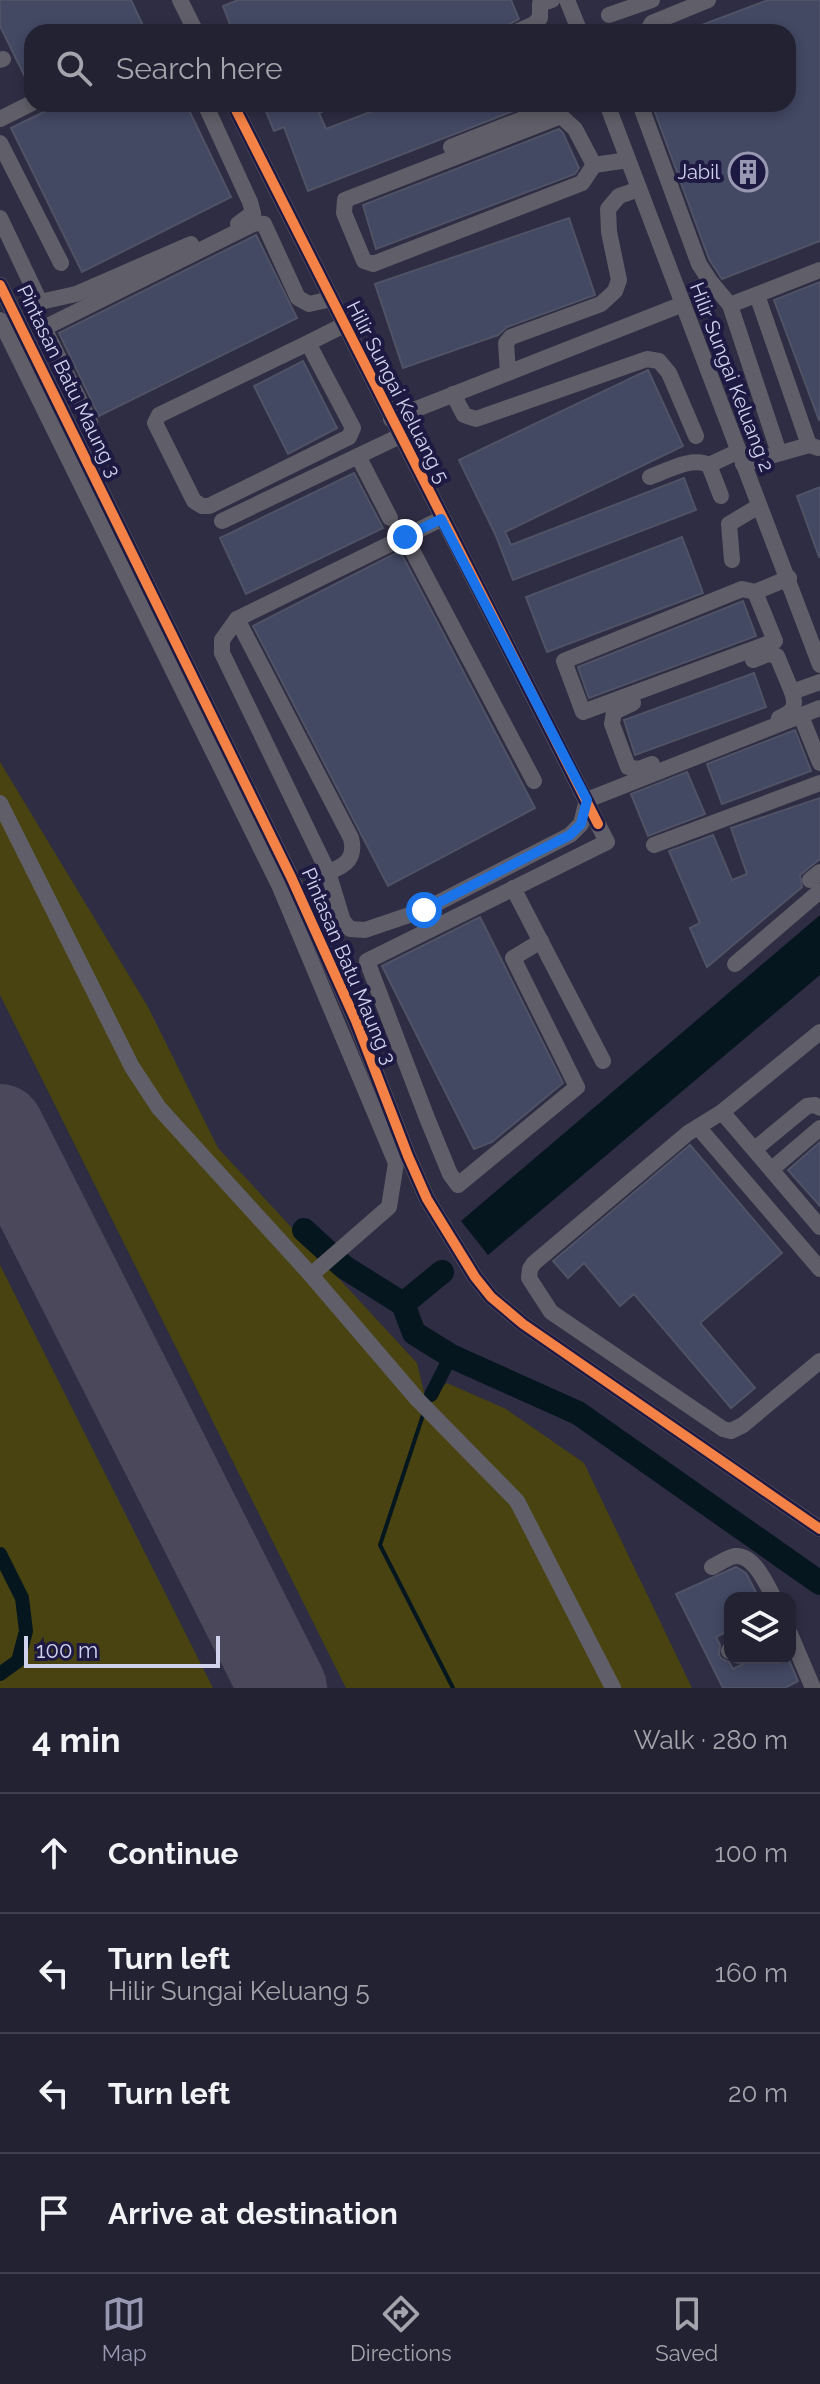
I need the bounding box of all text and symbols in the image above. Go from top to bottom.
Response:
search box [24,24,796,112]
icon: search [52,46,96,90]
text: Search here [116,51,283,86]
building icon: Jabil [727,151,769,193]
place label: Jabil [678,160,721,184]
street label: Hilir Sungai Keluang 2 [685,279,779,475]
street label: Pintasan Batu Maung 3 [12,281,126,481]
street label: Hilir Sungai Keluang 5 [342,297,454,487]
route end [387,519,423,555]
street label: Pintasan Batu Maung 3 [297,864,401,1068]
route start [406,892,442,928]
map controls [724,1592,796,1664]
button: layers [724,1592,796,1664]
scale bar [24,1632,220,1668]
text: 100 m [36,1637,98,1663]
text: 4 min [32,1720,120,1760]
text: Walk · 280 m [634,1725,788,1755]
icon: ahead [32,1831,76,1875]
text: Continue [108,1836,239,1871]
text: 100 m [715,1838,788,1868]
text: Turn left [108,1941,230,1976]
icon: left [32,1951,76,1995]
text: 160 m [715,1958,788,1988]
text: Hilir Sungai Keluang 5 [108,1976,370,2006]
icon: left [32,2071,76,2115]
text: Turn left [108,2076,230,2111]
text: 20 m [728,2078,788,2108]
icon: arrive [32,2191,76,2235]
text: Arrive at destination [108,2196,398,2231]
tab: Map [102,2292,147,2366]
tab: Directions [350,2292,452,2366]
tab: Saved [655,2292,718,2366]

